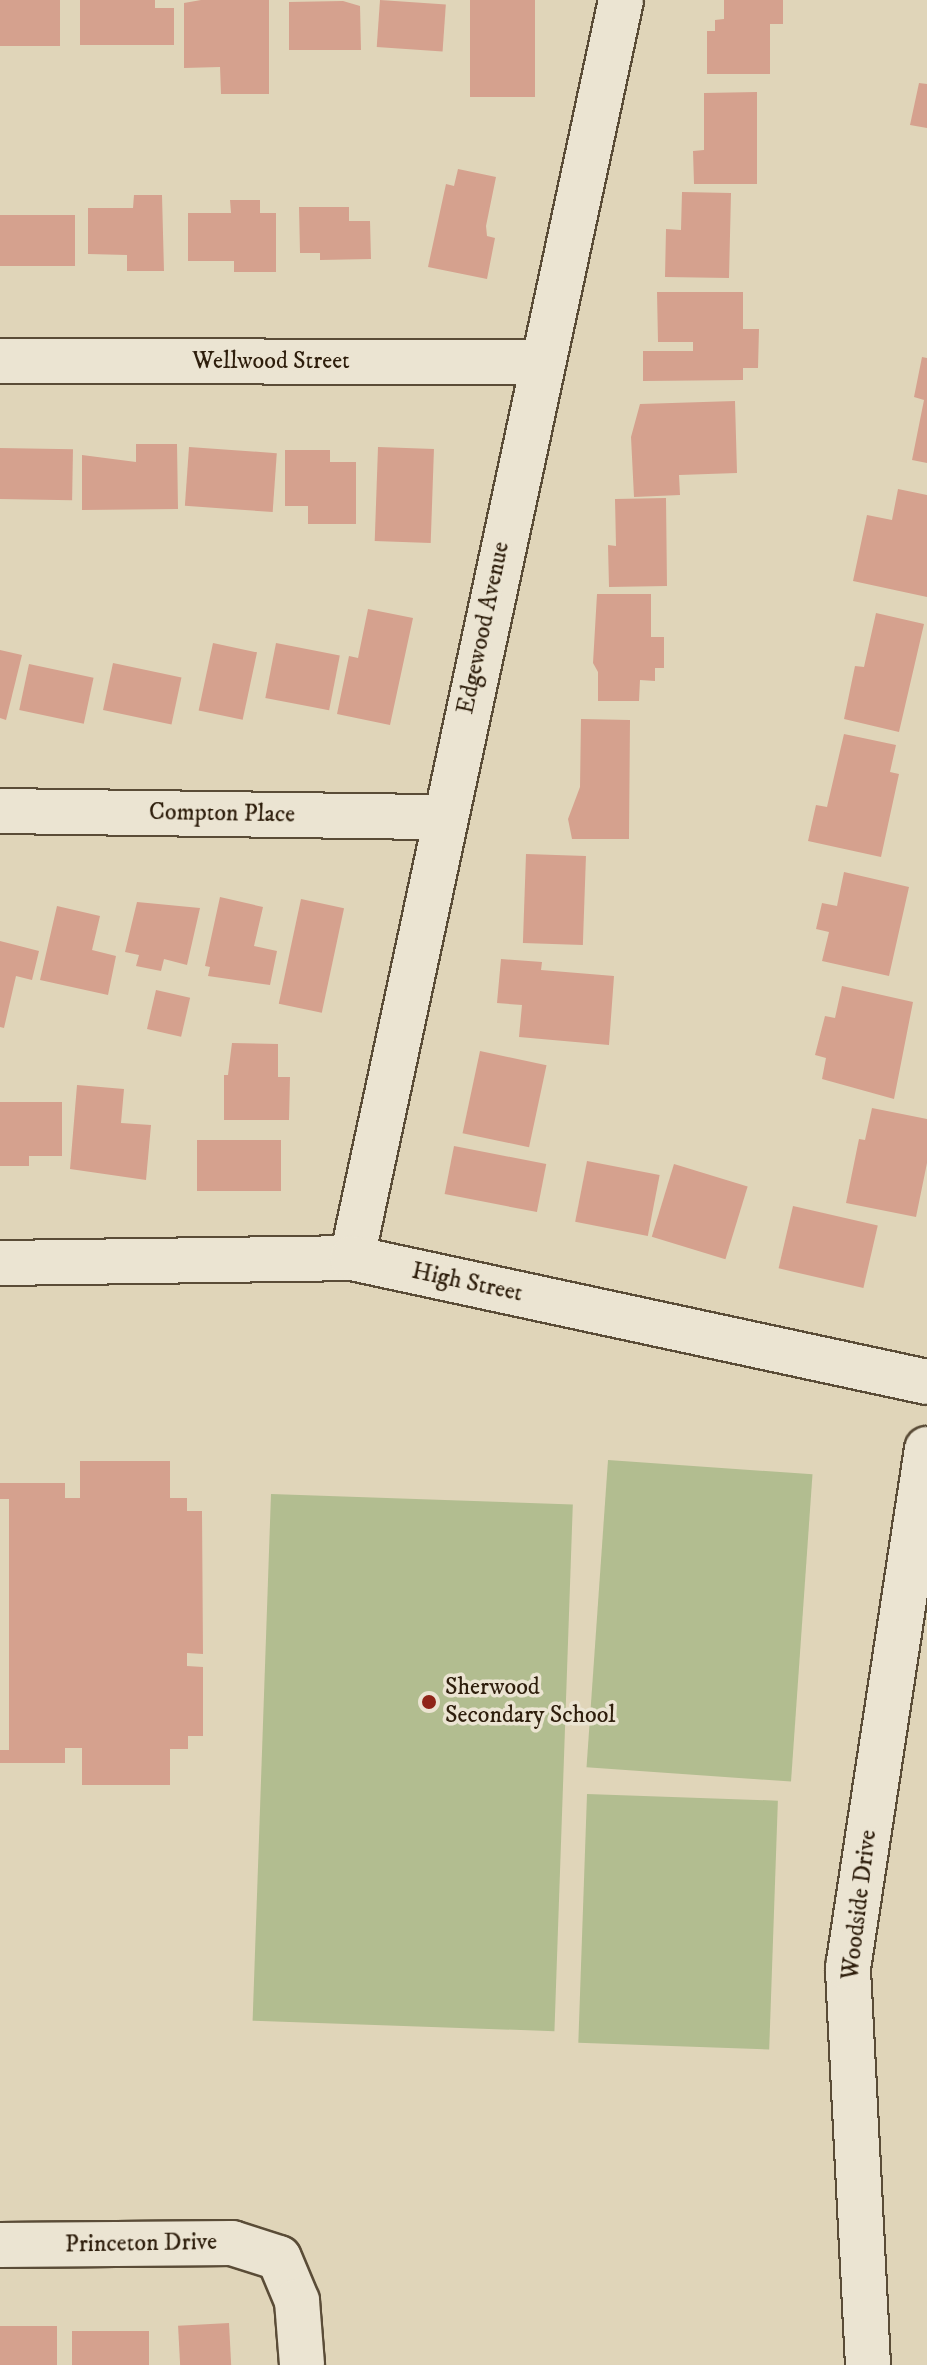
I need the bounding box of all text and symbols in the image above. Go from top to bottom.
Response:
street label: Wellwood Street [192,348,350,376]
street label: Edgewood Avenue [452,539,516,717]
street label: Compton Place [149,798,295,830]
street label: High Street [409,1257,525,1309]
place label: Sherwood Secondary School [445,1674,616,1730]
marker: Sherwood Secondary School [420,1693,438,1711]
street label: Woodside Drive [837,1828,883,1982]
street label: Princeton Drive [65,2228,217,2260]

